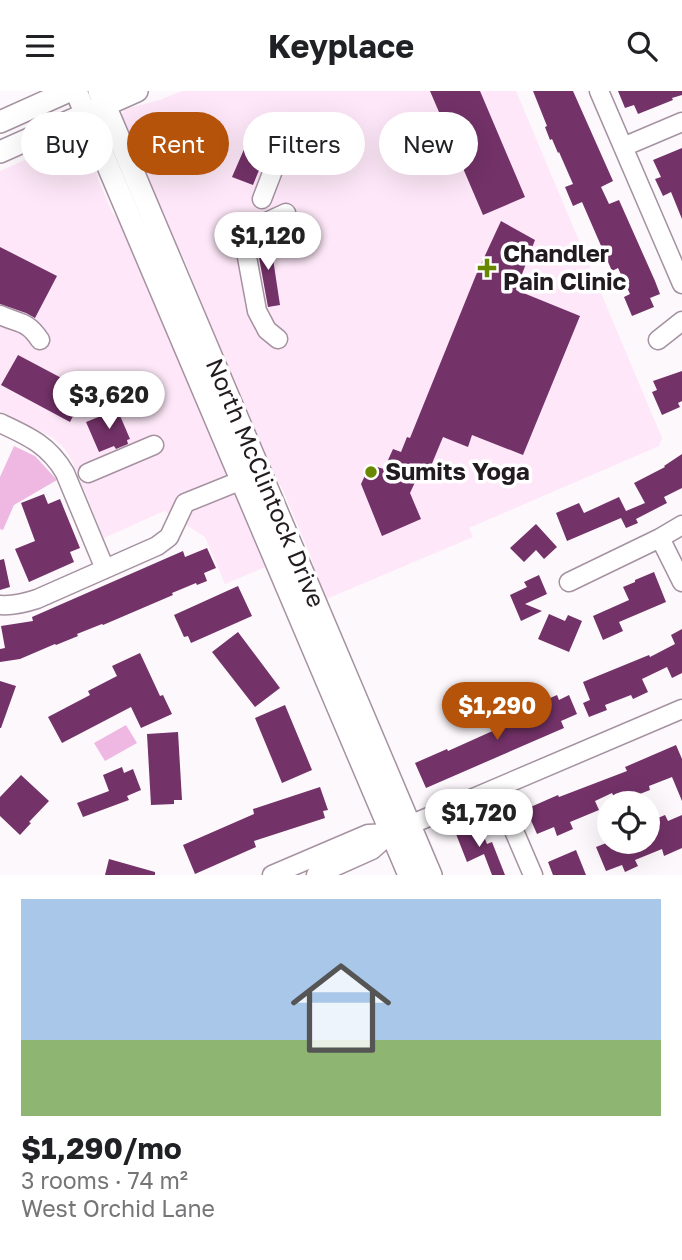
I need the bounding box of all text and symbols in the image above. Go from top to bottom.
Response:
icon: menu [21,27,59,65]
text: Keyplace [268,27,414,65]
icon: search [623,27,661,65]
chip: Buy [21,112,113,175]
chip: Rent [127,112,229,175]
chip: Filters [243,112,365,175]
chip: New [379,112,478,175]
pin: $1,120 [211,213,325,272]
text: $1,120 [230,221,306,249]
place label: Chandler Pain Clinic [503,238,626,295]
marker: Chandler Pain Clinic [477,258,497,278]
street label: North McClintock Drive [201,354,332,611]
pin: $3,620 [52,371,166,431]
text: $3,620 [69,380,149,408]
place label: Sumits Yoga [385,456,530,485]
marker: Sumits Yoga [363,464,379,480]
pin: $1,290 [440,683,554,742]
text: $1,290 [458,691,536,719]
pin: $1,720 [422,789,536,849]
map controls [597,791,660,854]
button: locate [597,791,660,854]
text: $1,720 [441,798,517,826]
icon: home [278,945,404,1071]
text: $1,290/mo [21,1130,182,1166]
text: 3 rooms · 74 m² [21,1166,188,1194]
text: West Orchid Lane [21,1194,215,1222]

